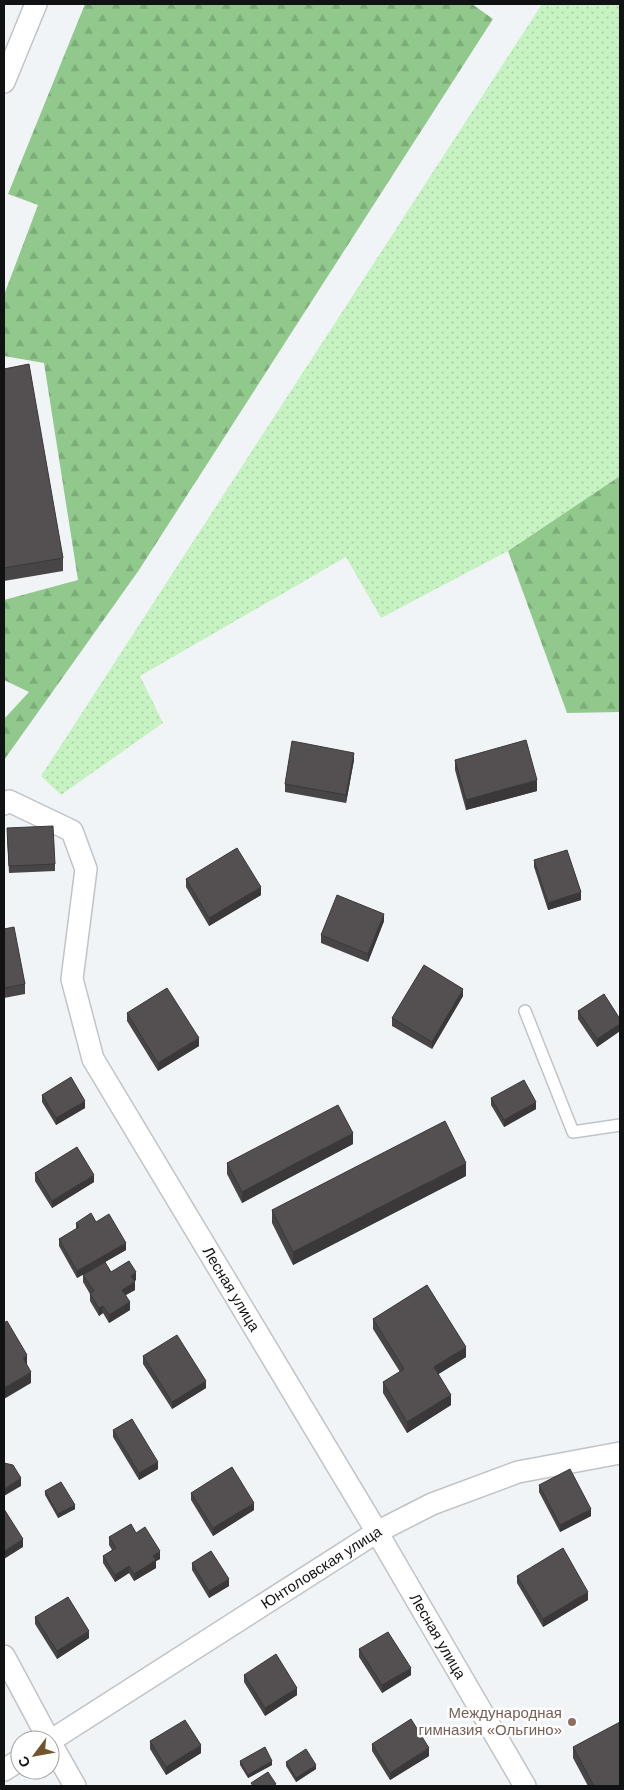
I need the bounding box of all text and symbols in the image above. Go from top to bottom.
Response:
street label: Лесная улица [200,1243,264,1335]
street label: Юнтоловская улица [258,1522,385,1612]
street label: Лесная улица [407,1590,470,1682]
place label: Международная гимназия «Ольгино» [419,1704,562,1738]
marker: Международная гимназия «Ольгино» [566,1716,578,1728]
north arrow [10,1730,60,1780]
text: С [15,1753,33,1770]

